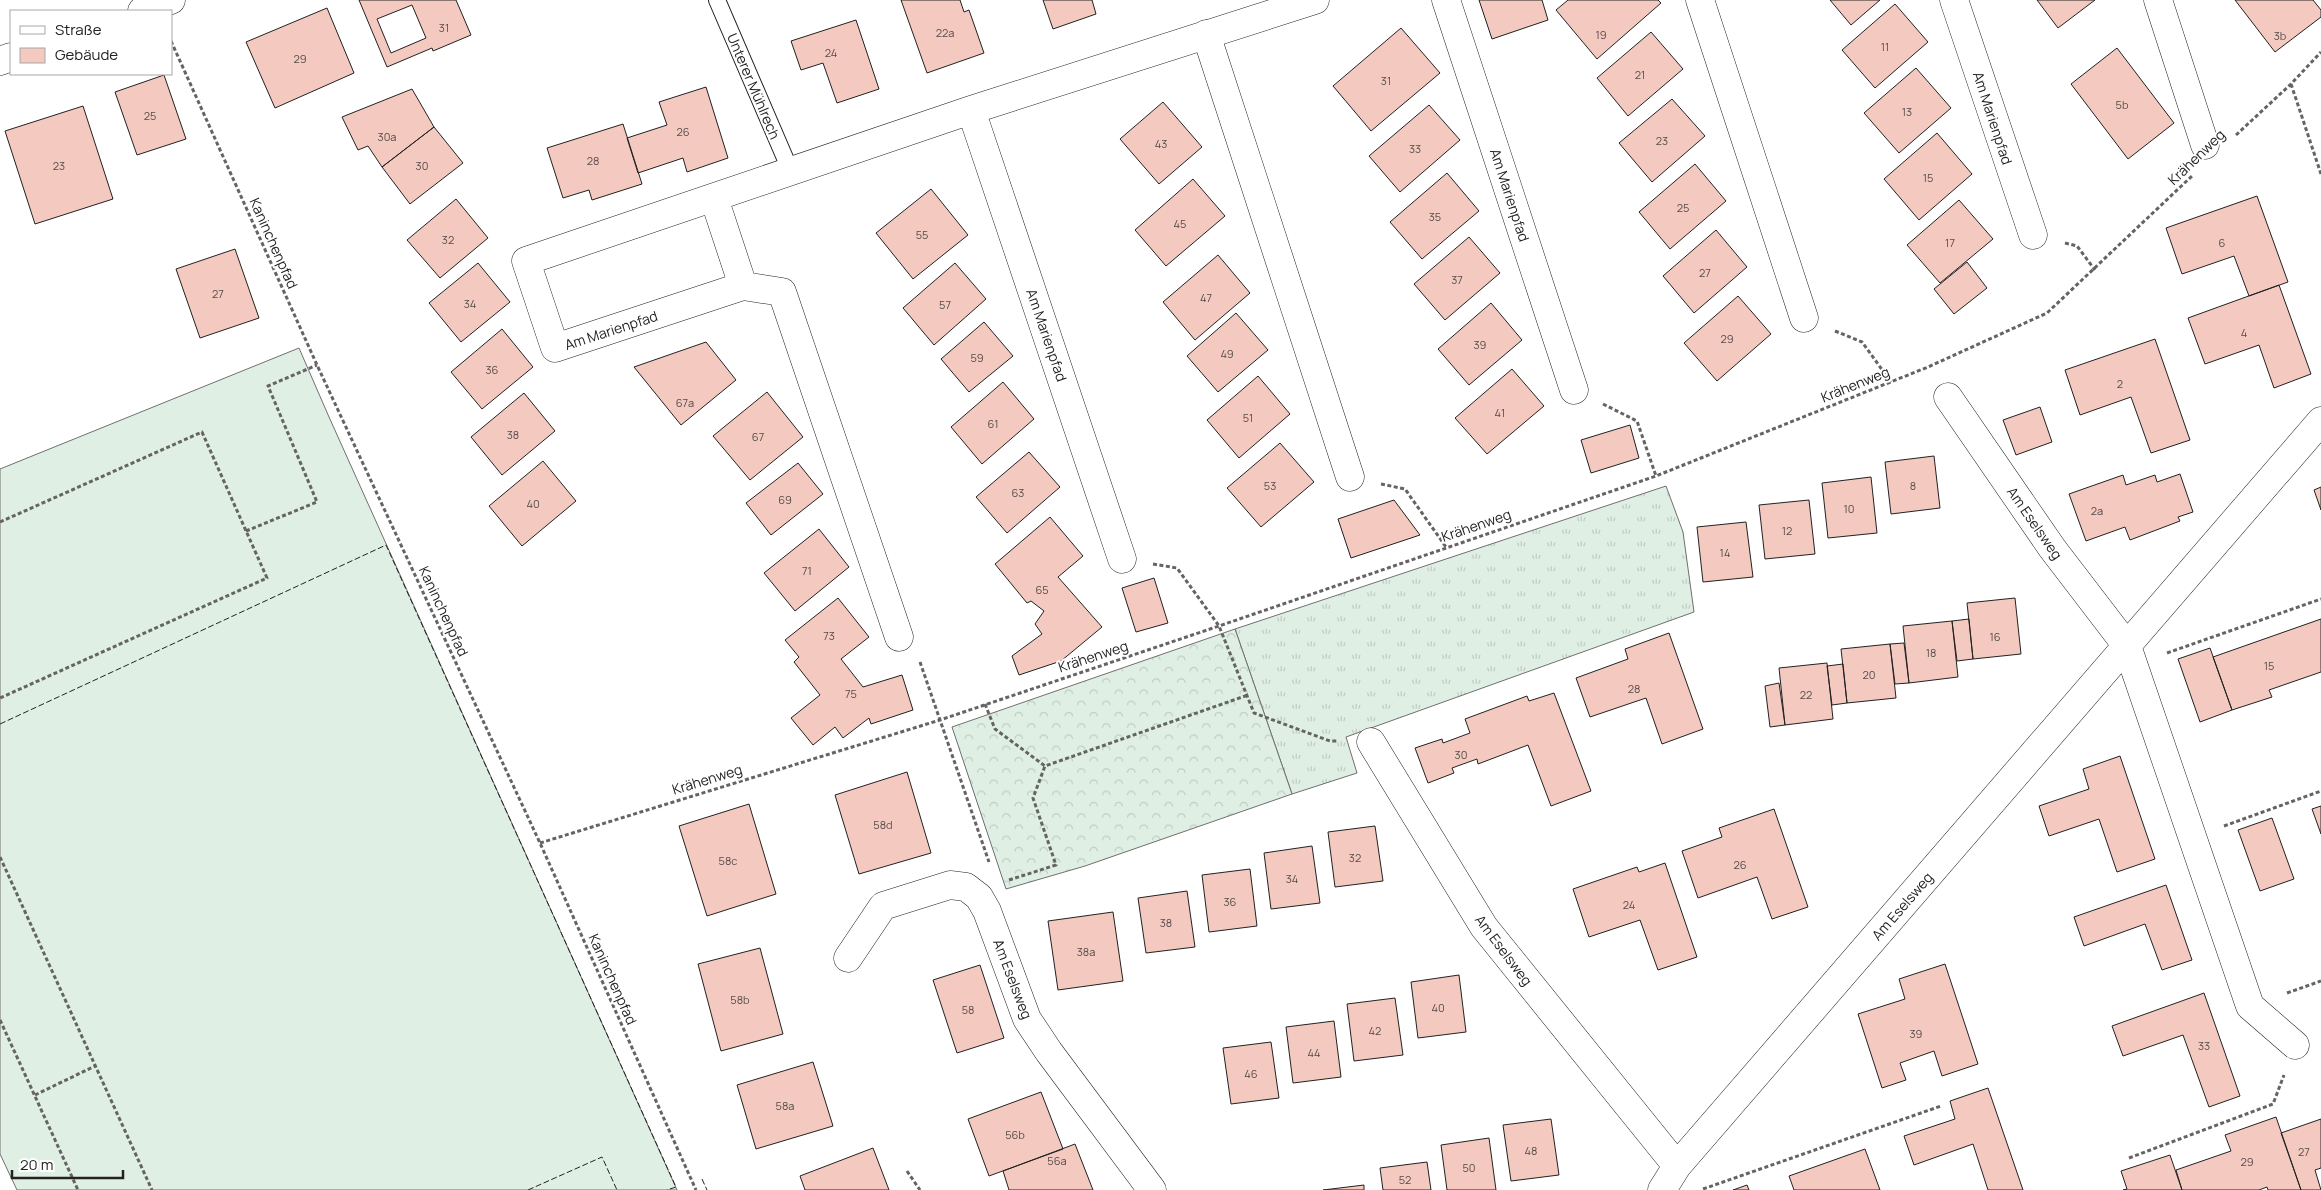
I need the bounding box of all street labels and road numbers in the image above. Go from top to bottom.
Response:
street label: Unterer Mühlrech [723,30,785,142]
street label: Am Marienpfad [1969,69,2017,167]
street label: Krähenweg [2163,125,2229,189]
street label: Am Marienpfad [1486,146,1534,244]
street label: Kaninchenpfad [246,195,302,291]
street label: Am Marienpfad [1022,286,1072,384]
street label: Am Marienpfad [562,306,660,354]
street label: Krähenweg [1818,362,1892,406]
street label: Am Eselsweg [2003,483,2067,563]
street label: Krähenweg [1439,504,1513,546]
street label: Kaninchenpfad [415,563,473,659]
street label: Krähenweg [1056,636,1130,676]
street label: Krähenweg [670,759,744,799]
street label: Am Eselsweg [1867,868,1937,944]
street label: Am Eselsweg [1471,911,1537,989]
street label: Kaninchenpfad [585,931,641,1027]
street label: Am Eselsweg [989,936,1037,1022]

